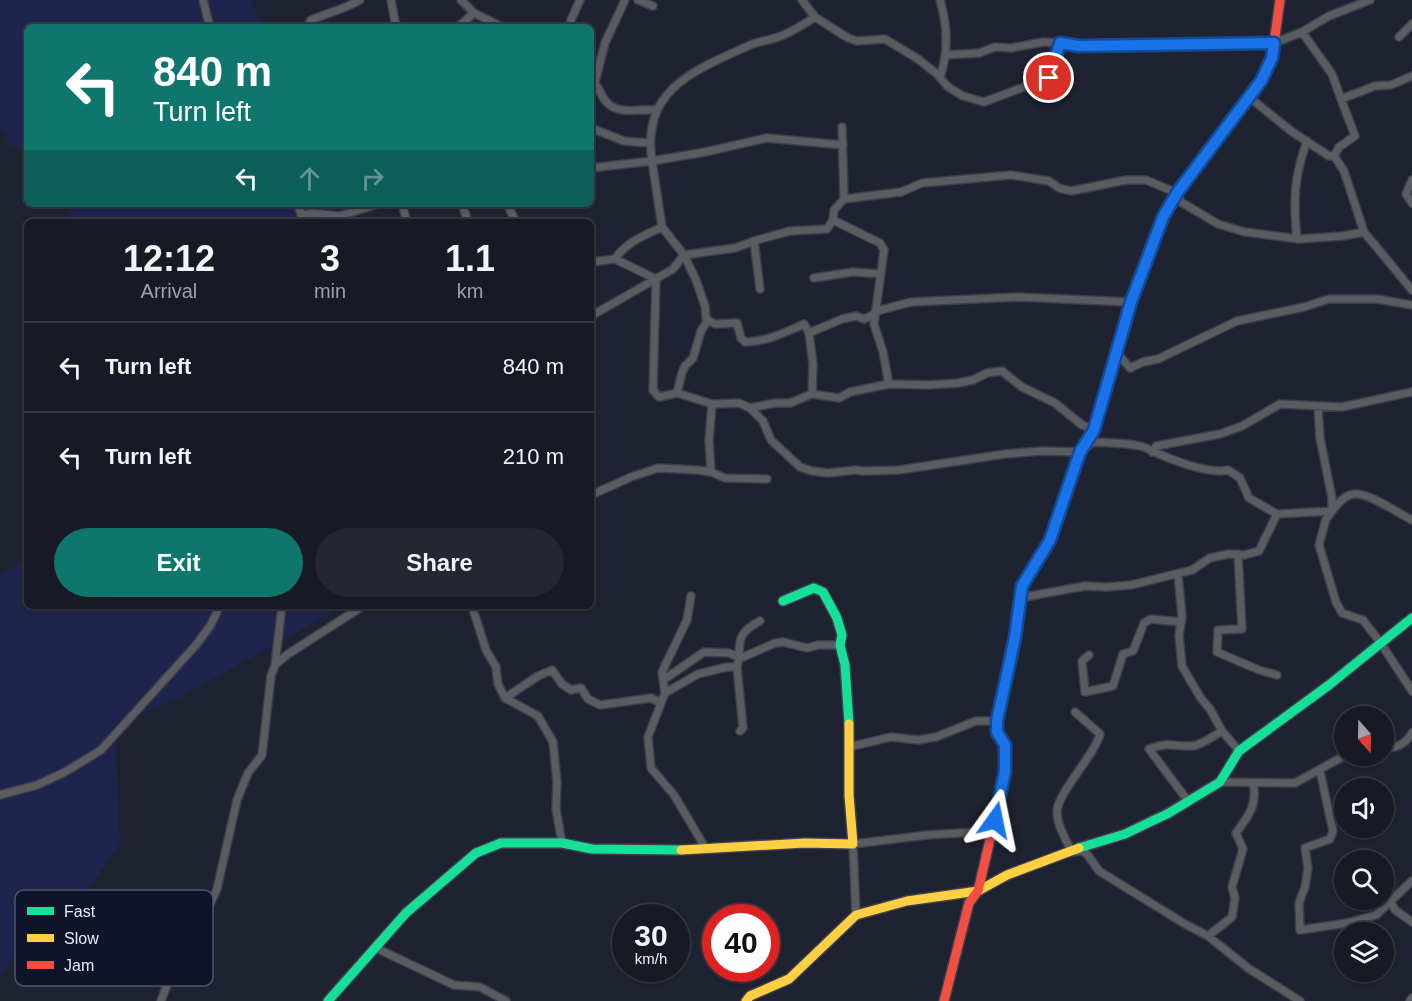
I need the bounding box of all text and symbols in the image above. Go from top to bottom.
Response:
icon: left [54,48,132,126]
text: 840 m [153,48,272,95]
pin [1023,52,1074,103]
icon: arrive [1032,61,1065,94]
text: Turn left [153,97,251,127]
icon: left [230,162,263,195]
icon: ahead [293,162,326,195]
icon: right [356,162,389,195]
text: 12:12 [123,238,215,279]
text: 3 [320,238,340,279]
text: 1.1 [445,238,495,279]
text: Arrival [141,280,197,302]
text: min [314,280,346,302]
text: km [457,280,483,302]
icon: left [54,351,87,384]
text: Turn left [105,354,191,379]
text: 840 m [503,354,564,379]
icon: left [54,441,87,474]
text: Turn left [105,444,191,469]
text: 210 m [503,444,564,469]
button: Exit [54,528,303,597]
button: Share [315,528,564,597]
north arrow [1334,706,1394,766]
map controls [1334,706,1394,982]
button: sound [1334,778,1394,838]
position arrow [963,788,1027,852]
button: search [1334,850,1394,910]
legend [15,890,213,986]
text: Fast [64,903,96,920]
speed limit sign: 40 [702,904,780,982]
text: 30 [634,919,668,952]
button: layers [1334,922,1394,982]
text: Slow [64,930,99,947]
text: km/h [635,950,667,967]
text: Jam [64,957,94,974]

